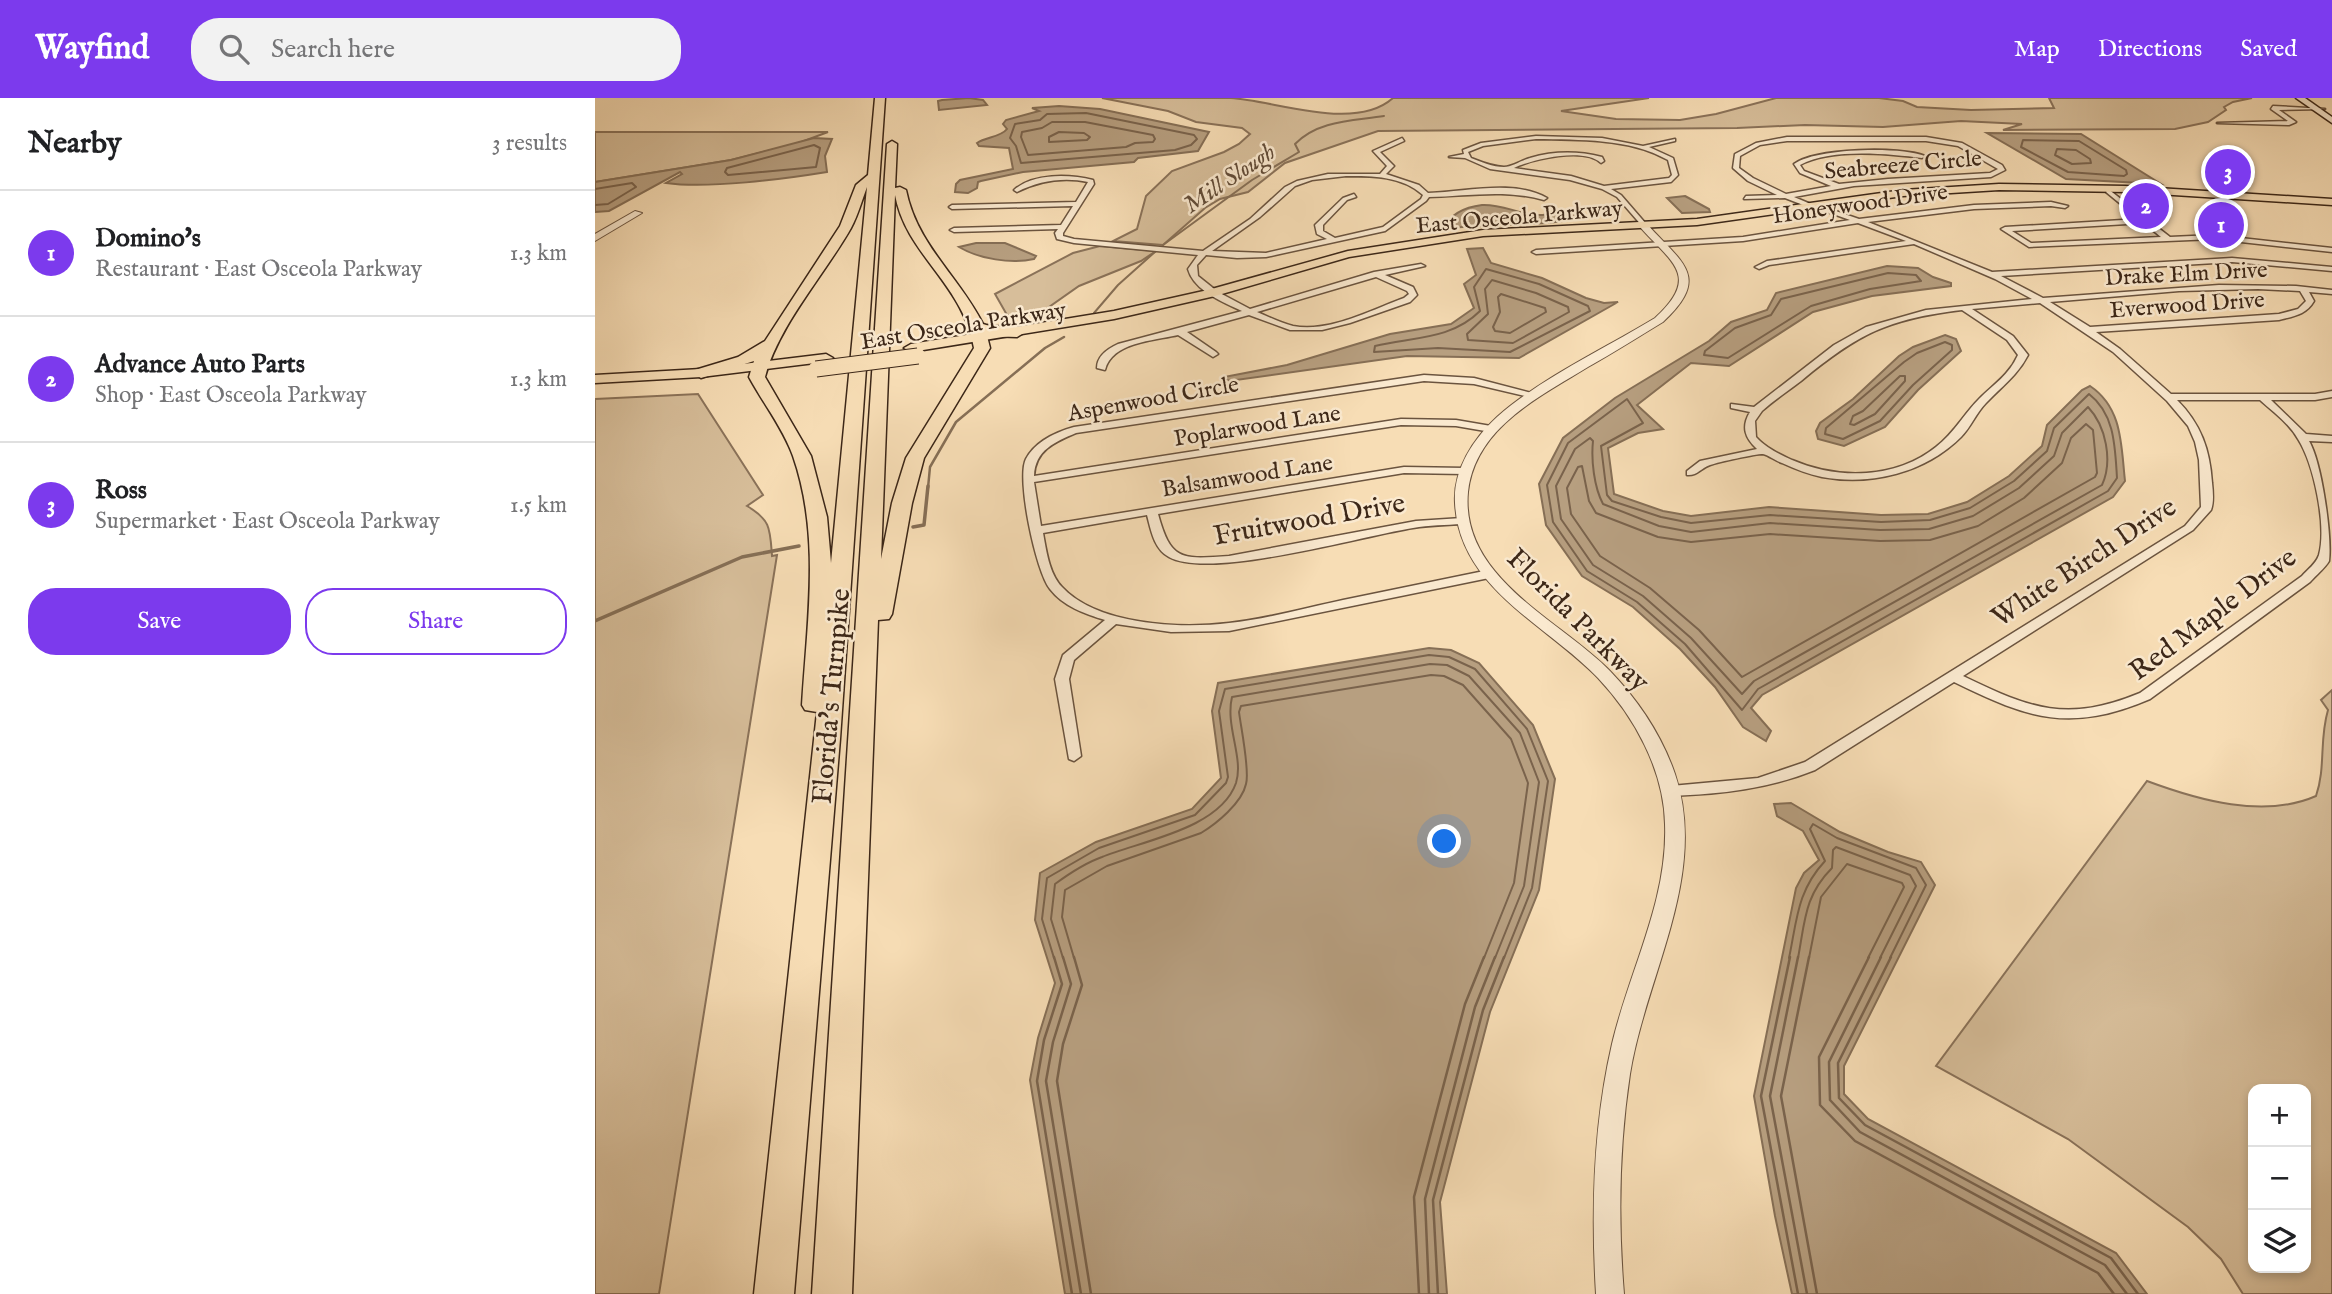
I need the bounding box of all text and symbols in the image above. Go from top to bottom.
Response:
search box [191,18,681,81]
text: Wayfind [35,28,149,70]
icon: search [215,30,253,68]
text: Search here [271,33,395,66]
text: Map [2014,34,2060,65]
text: Directions [2098,34,2202,65]
text: Saved [2240,34,2297,65]
text: Nearby [28,125,121,163]
text: 3 results [492,129,567,158]
water label: Mill Slough [1178,137,1282,221]
street label: Seabreeze Circle [1823,144,1983,187]
pin: 3 [2205,146,2251,198]
street label: Honeywood Drive [1771,178,1950,231]
pin: 2 [2123,180,2169,232]
street label: East Osceola Parkway [1414,194,1625,241]
pin: 1 [2198,199,2244,251]
text: Domino's [95,222,201,255]
text: 1 [47,239,55,268]
text: 1.3 km [510,239,567,268]
text: Restaurant · East Osceola Parkway [95,255,422,284]
street label: Drake Elm Drive [2104,256,2268,293]
street label: Everwood Drive [2109,286,2266,325]
street label: East Osceola Parkway [858,296,1069,357]
text: Advance Auto Parts [95,348,305,381]
text: 2 [46,365,56,394]
text: 1.3 km [510,365,567,394]
street label: Aspenwood Circle [1064,370,1241,429]
text: Shop · East Osceola Parkway [95,381,367,410]
street label: Poplarwood Lane [1172,399,1343,454]
street label: Balsamwood Lane [1160,449,1335,504]
text: Ross [95,474,147,507]
street label: Fruitwood Drive [1211,486,1408,555]
street label: White Birch Drive [1985,490,2183,636]
text: 3 [47,491,55,520]
text: 1.5 km [510,491,567,520]
text: Supermarket · East Osceola Parkway [95,507,440,536]
street label: Red Maple Drive [2123,541,2304,689]
street label: Florida Parkway [1498,542,1656,700]
street label: Florida's Turnpike [806,587,859,806]
button: Save [28,588,291,655]
button: Share [305,588,567,655]
your location [1427,824,1461,858]
map controls [2248,1084,2311,1273]
button: + [2248,1084,2311,1147]
button: − [2248,1147,2311,1210]
button: layers [2248,1210,2311,1273]

